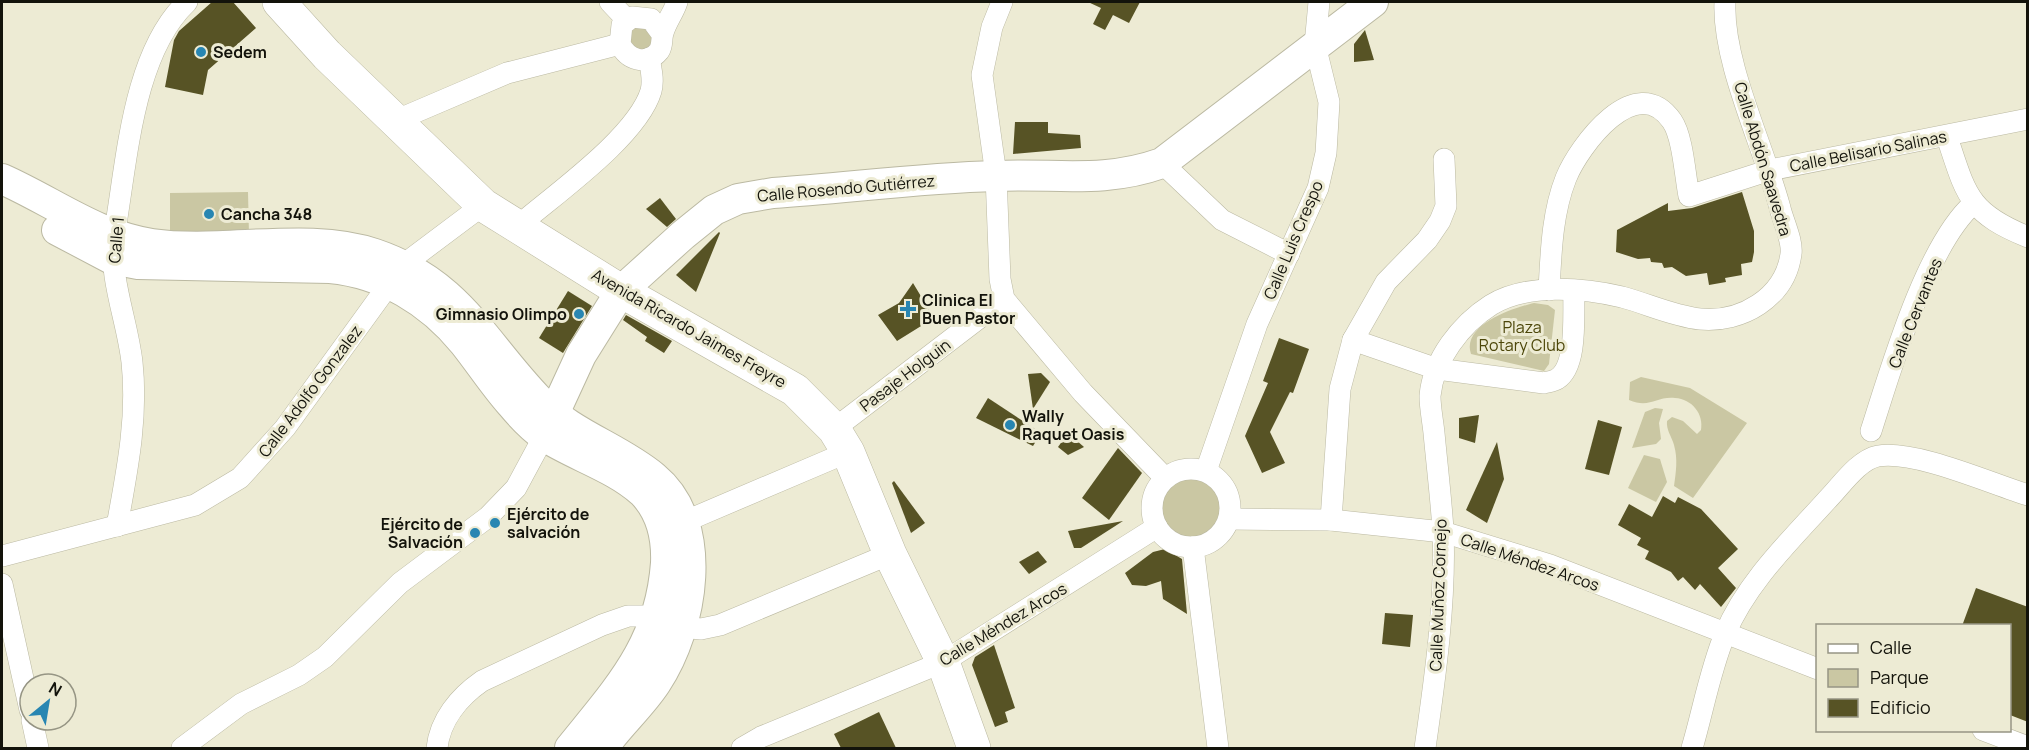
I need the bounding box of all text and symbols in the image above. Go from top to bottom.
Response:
place label: Sedem [213,41,267,63]
marker: Sedem [194,45,208,59]
street label: Calle Abdón Saavedra [1729,79,1797,239]
street label: Calle Belisario Salinas [1788,125,1948,177]
street label: Calle Rosendo Gutiérrez [756,169,936,207]
street label: Calle Luis Crespo [1258,177,1328,303]
place label: Cancha 348 [221,203,312,225]
marker: Cancha 348 [202,207,216,221]
street label: Calle 1 [103,216,129,264]
street label: Calle Cervantes [1883,255,1947,371]
street label: Avenida Ricardo Jaimes Freyre [588,263,790,393]
place label: Clinica El Buen Pastor [922,289,1015,329]
marker: Clinica El Buen Pastor [899,300,917,318]
place label: Gimnasio Olimpo [436,303,567,325]
marker: Gimnasio Olimpo [572,307,586,321]
park label: Plaza Rotary Club [1479,316,1565,356]
street label: Calle Adolfo Gonzalez [253,321,367,461]
street label: Pasaje Holguin [855,334,955,416]
place label: Wally Raquet Oasis [1022,405,1125,445]
marker: Wally Raquet Oasis [1003,418,1017,432]
place label: Ejército de salvación [507,503,590,543]
place label: Ejército de Salvación [381,513,463,553]
marker: Ejército de salvación [488,516,502,530]
street label: Calle Muñoz Cornejo [1424,518,1452,672]
marker: Ejército de Salvación [468,526,482,540]
street label: Calle Méndez Arcos [1458,528,1602,596]
street label: Calle Méndez Arcos [935,577,1071,671]
legend [1816,624,2011,732]
text: Calle [1870,635,1912,659]
text: Parque [1870,665,1929,689]
north arrow [18,672,78,732]
text: N [45,677,66,701]
text: Edificio [1870,695,1931,719]

